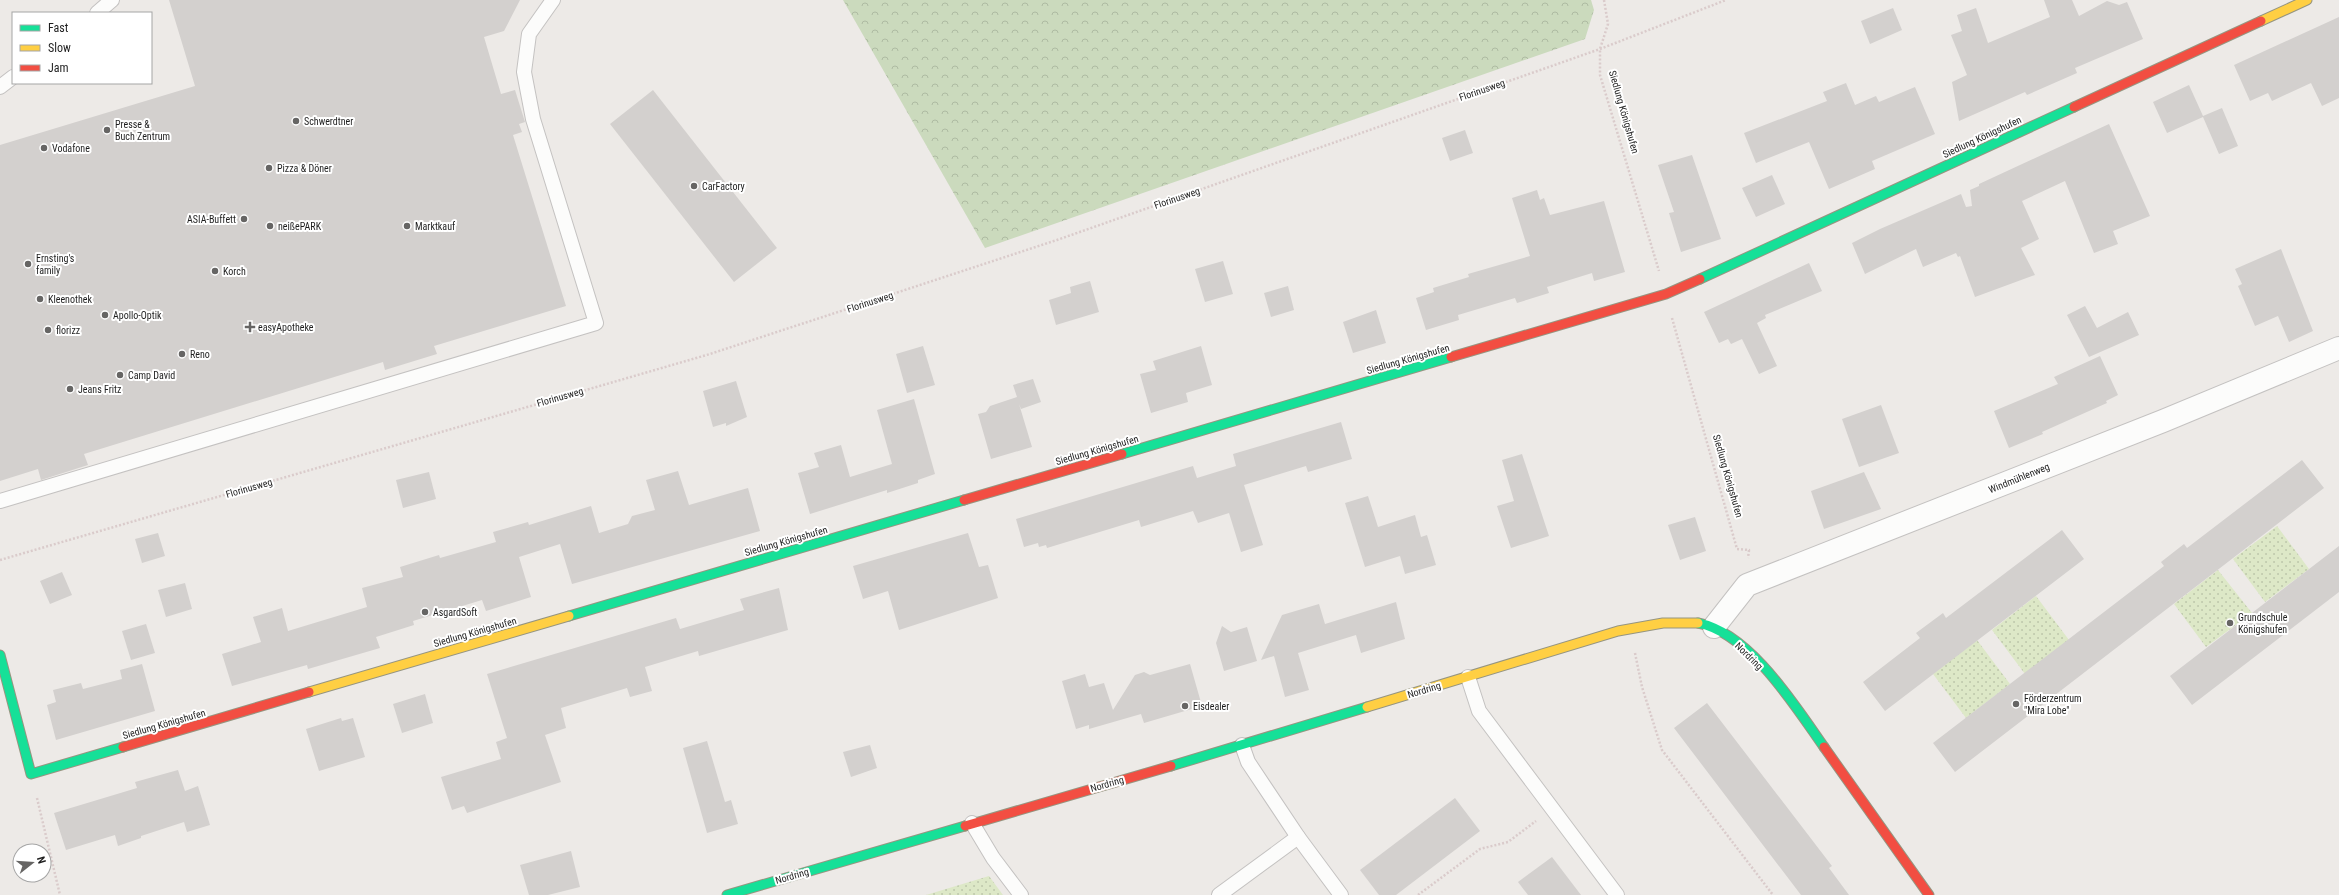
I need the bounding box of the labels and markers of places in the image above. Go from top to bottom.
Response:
marker: Schwerdtner [291,116,301,126]
place label: Schwerdtner [304,116,353,127]
place label: Presse & Buch Zentrum [115,119,170,142]
marker: Presse & Buch Zentrum [102,125,112,135]
marker: Vodafone [39,143,49,153]
place label: Vodafone [52,143,90,154]
marker: Pizza & Döner [264,163,274,173]
place label: Pizza & Döner [277,163,332,174]
marker: CarFactory [689,181,699,191]
place label: CarFactory [702,181,745,192]
place label: ASIA-Buffett [187,214,236,225]
marker: ASIA-Buffett [239,214,249,224]
marker: neißePARK [265,221,275,231]
place label: neißePARK [278,221,322,232]
marker: Marktkauf [402,221,412,231]
place label: Marktkauf [415,221,456,232]
place label: Ernsting's family [36,253,75,276]
marker: Ernsting's family [23,259,33,269]
marker: Korch [210,266,220,276]
place label: Korch [223,266,246,277]
marker: Kleenothek [35,294,45,304]
place label: Kleenothek [48,294,92,305]
marker: Apollo-Optik [100,310,110,320]
place label: Apollo-Optik [113,310,162,321]
marker: easyApotheke [245,322,255,332]
place label: easyApotheke [258,322,314,333]
marker: florizz [43,325,53,335]
place label: florizz [56,325,80,336]
marker: Reno [177,349,187,359]
place label: Reno [190,349,210,360]
marker: Camp David [115,370,125,380]
place label: Camp David [128,370,175,381]
marker: Jeans Fritz [65,384,75,394]
place label: Jeans Fritz [78,384,121,395]
marker: AsgardSoft [420,607,430,617]
place label: AsgardSoft [433,607,477,618]
place label: Grundschule Königshufen [2238,612,2288,635]
marker: Grundschule Königshufen [2225,618,2235,628]
place label: Förderzentrum "Mira Lobe" [2024,693,2082,716]
marker: Förderzentrum "Mira Lobe" [2011,699,2021,709]
marker: Eisdealer [1180,701,1190,711]
place label: Eisdealer [1193,701,1229,712]

